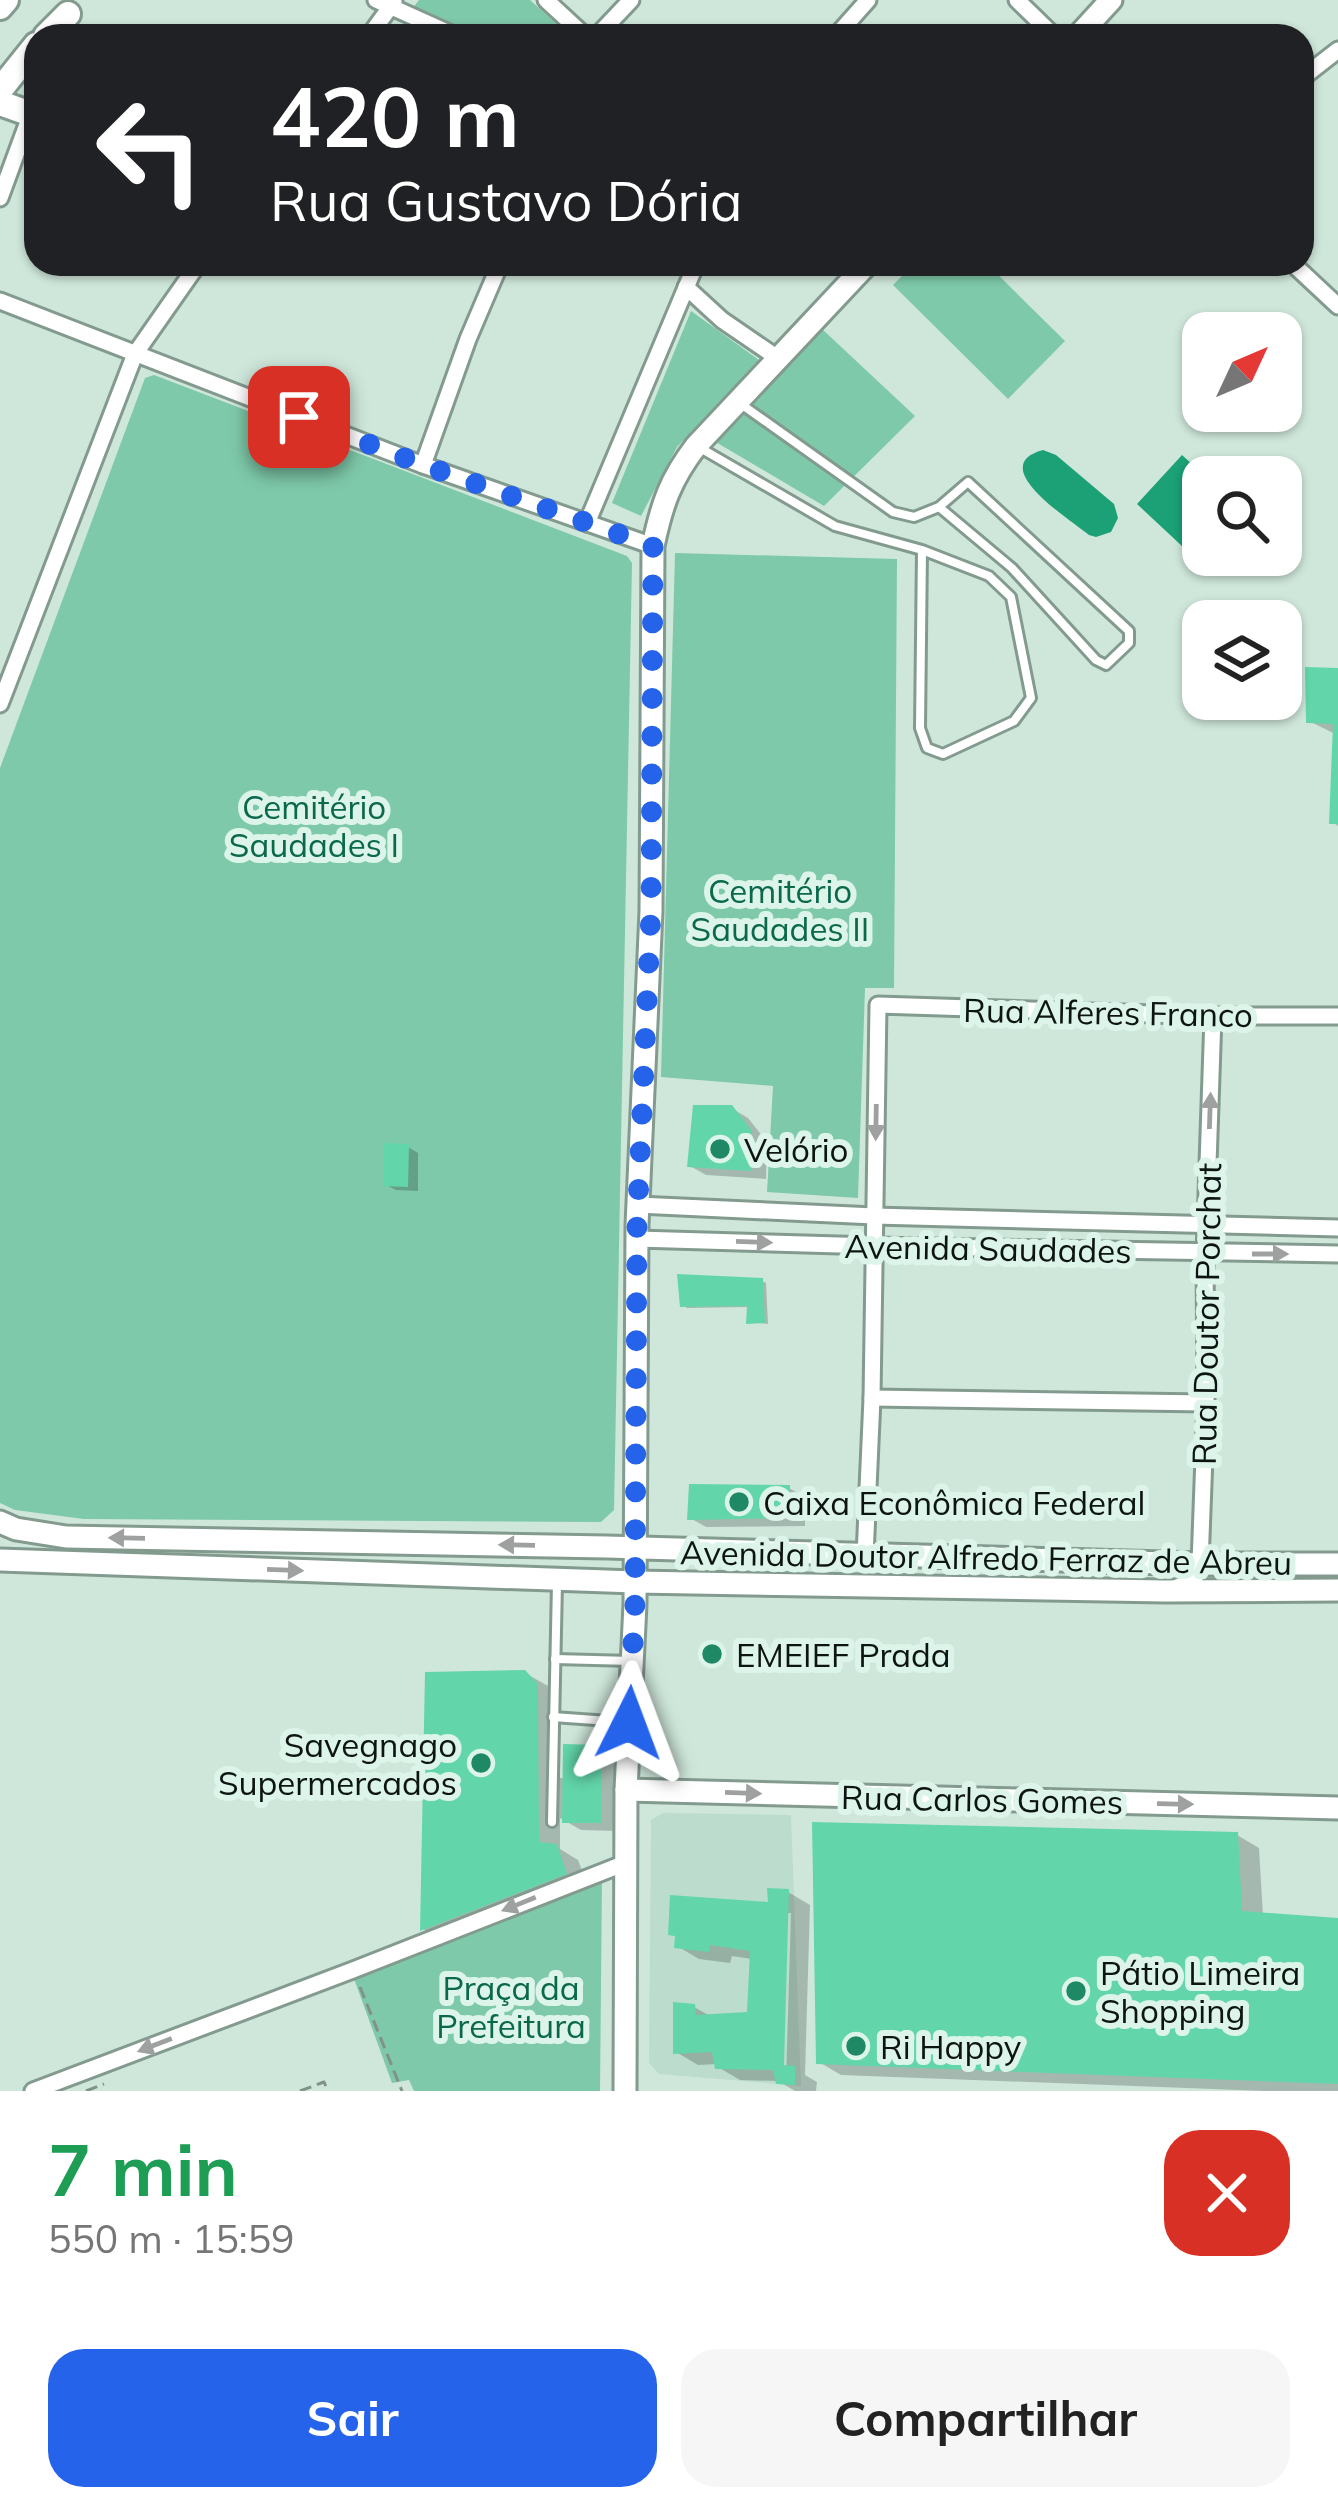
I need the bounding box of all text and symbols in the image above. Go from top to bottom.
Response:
text: 420 m [270,63,520,168]
icon: left [72,72,228,228]
text: Rua Gustavo Dória [270,167,742,235]
north arrow [1182,312,1302,432]
map controls [1182,312,1302,720]
pin [248,366,350,468]
icon: arrive [266,384,332,450]
button: search [1182,456,1302,576]
button: layers [1182,600,1302,720]
park label: Cemitério Saudades I [229,786,399,865]
park label: Cemitério Saudades II [691,870,869,949]
street label: Rua Alferes Franco [963,989,1253,1035]
one-way arrow [1200,1091,1219,1129]
one-way arrow [866,1104,885,1142]
place label: Velório [744,1129,848,1170]
marker: Velório [707,1136,733,1162]
street label: Rua Doutor Porchat [1183,1163,1229,1465]
street label: Avenida Saudades [844,1225,1132,1271]
one-way arrow [736,1233,774,1252]
one-way arrow [1252,1244,1290,1264]
place label: Caixa Econômica Federal [763,1482,1145,1523]
marker: Caixa Econômica Federal [726,1489,752,1515]
one-way arrow [107,1529,145,1548]
street label: Avenida Doutor Alfredo Ferraz de Abreu [680,1531,1292,1583]
one-way arrow [497,1536,535,1555]
one-way arrow [267,1561,305,1580]
place label: EMEIEF Prada [736,1634,951,1675]
marker: EMEIEF Prada [699,1641,725,1667]
position arrow [566,1660,692,1786]
place label: Savegnago Supermercados [218,1724,457,1803]
marker: Savegnago Supermercados [468,1750,494,1776]
street label: Rua Carlos Gomes [841,1776,1123,1822]
one-way arrow [725,1784,763,1803]
one-way arrow [1157,1795,1195,1814]
one-way arrow [500,1895,536,1914]
place label: Pátio Limeira Shopping [1100,1952,1300,2031]
park label: Praça da Prefeitura [436,1967,586,2046]
marker: Pátio Limeira Shopping [1063,1978,1089,2004]
place label: Ri Happy [880,2026,1022,2067]
marker: Ri Happy [843,2033,869,2059]
one-way arrow [136,2036,172,2055]
text: 7 min [48,2124,238,2214]
button: close [1164,2130,1290,2256]
text: 550 m · 15:59 [48,2214,294,2263]
button: Sair [48,2349,657,2487]
button: Compartilhar [681,2349,1290,2487]

